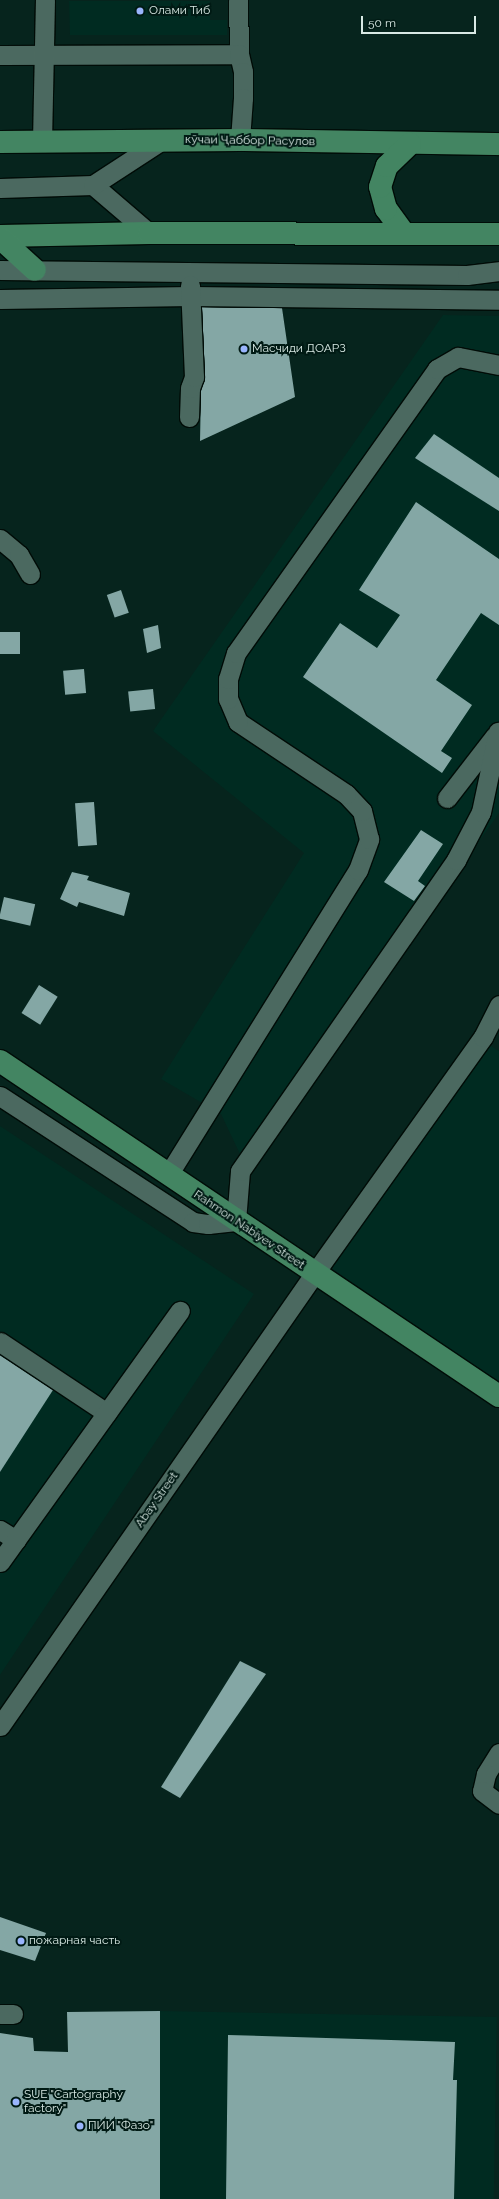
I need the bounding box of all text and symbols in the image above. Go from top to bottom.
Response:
place label: Олами Тиб [149,4,211,18]
marker: Олами Тиб [134,5,146,17]
scale bar [363,8,478,34]
text: 50 m [368,16,396,30]
street label: кӯчаи Ҷаббор Расулов [185,133,315,149]
place label: Масчиди ДОАРЗ [252,342,346,356]
marker: Масчиди ДОАРЗ [239,344,249,354]
street label: Rahmon Nabiyev Street [191,1187,307,1273]
street label: Abay Street [133,1469,181,1531]
place label: пожарная часть [29,1934,120,1948]
marker: пожарная часть [16,1936,26,1946]
place label: SUE "Cartography factory" [24,2088,123,2116]
marker: SUE "Cartography factory" [11,2097,21,2107]
place label: ПИИ "Фазо" [88,2119,154,2133]
marker: ПИИ "Фазо" [75,2121,85,2131]

